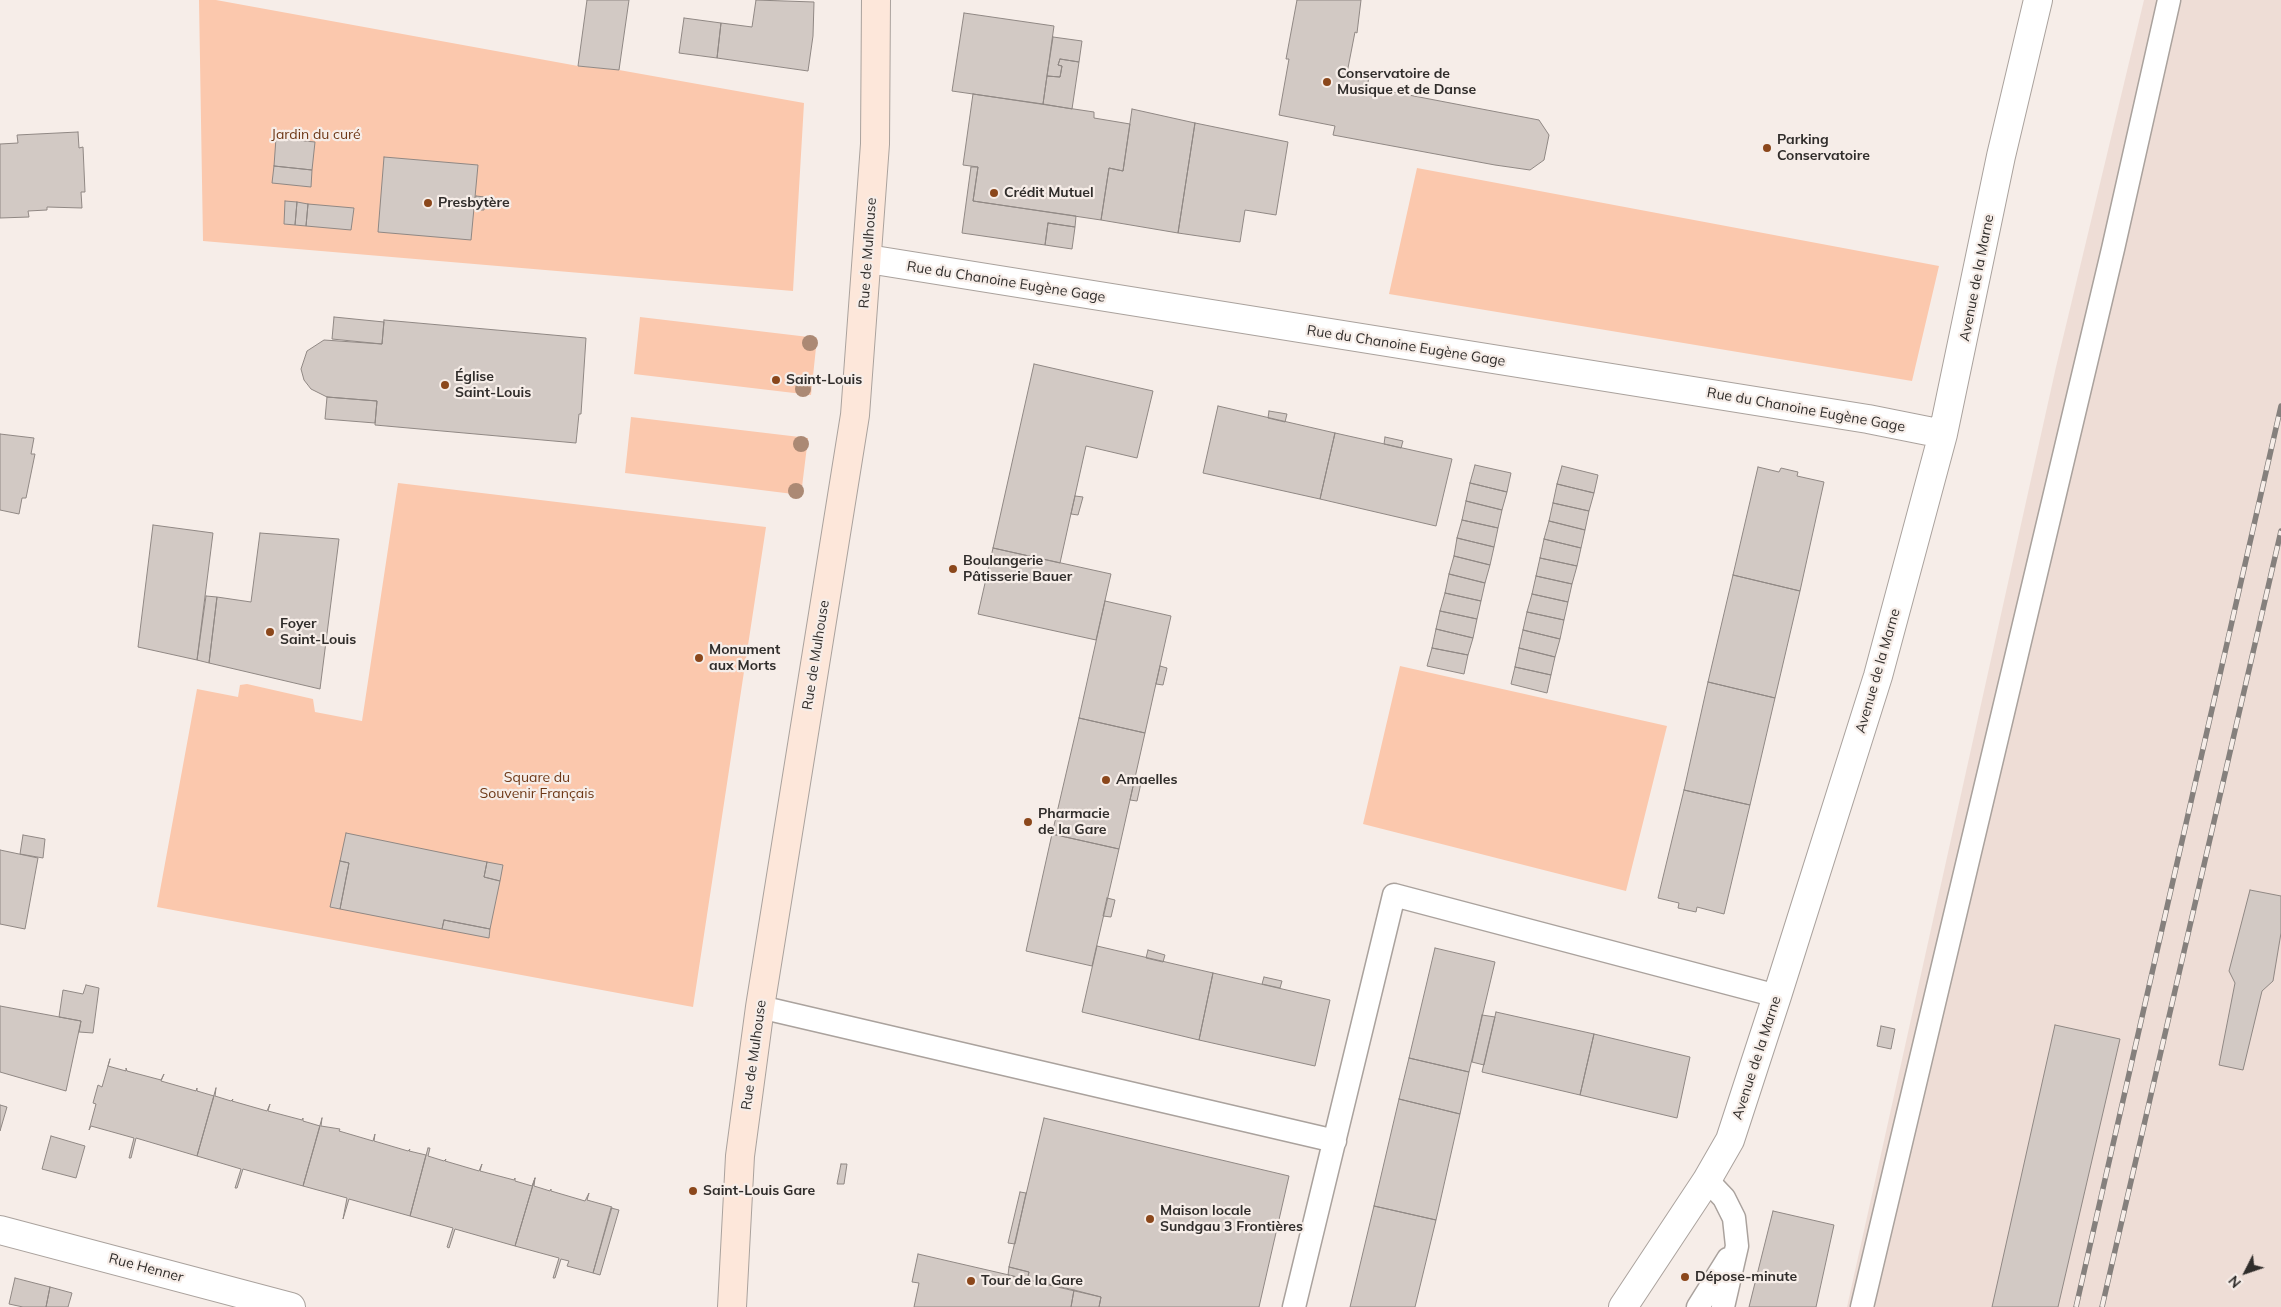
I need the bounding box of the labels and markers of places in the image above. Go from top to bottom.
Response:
place label: Conservatoire de Musique et de Danse [1337,66,1476,98]
marker: Conservatoire de Musique et de Danse [1321,76,1333,88]
place label: Parking Conservatoire [1777,132,1870,164]
marker: Parking Conservatoire [1761,142,1773,154]
place label: Crédit Mutuel [1004,185,1094,201]
marker: Crédit Mutuel [988,187,1000,199]
place label: Presbytère [438,195,510,211]
marker: Presbytère [422,197,434,209]
place label: Église Saint-Louis [455,369,531,402]
place label: Saint-Louis [786,372,862,388]
marker: Saint-Louis [770,374,782,386]
marker: Église Saint-Louis [439,379,451,391]
place label: Boulangerie Pâtisserie Bauer [963,553,1072,586]
marker: Boulangerie Pâtisserie Bauer [947,563,959,575]
place label: Foyer Saint-Louis [280,616,356,648]
marker: Foyer Saint-Louis [264,626,276,638]
place label: Monument aux Morts [709,642,780,674]
marker: Monument aux Morts [693,652,705,664]
place label: Amaelles [1116,772,1177,788]
marker: Amaelles [1100,774,1112,786]
place label: Pharmacie de la Gare [1038,806,1110,839]
marker: Pharmacie de la Gare [1022,816,1034,828]
place label: Saint-Louis Gare [703,1183,815,1199]
marker: Saint-Louis Gare [687,1185,699,1197]
place label: Maison locale Sundgau 3 Frontières [1160,1203,1303,1236]
marker: Maison locale Sundgau 3 Frontières [1144,1213,1156,1225]
place label: Dépose-minute [1695,1269,1797,1285]
marker: Dépose-minute [1679,1271,1691,1283]
place label: Tour de la Gare [981,1273,1083,1289]
marker: Tour de la Gare [965,1275,977,1287]

